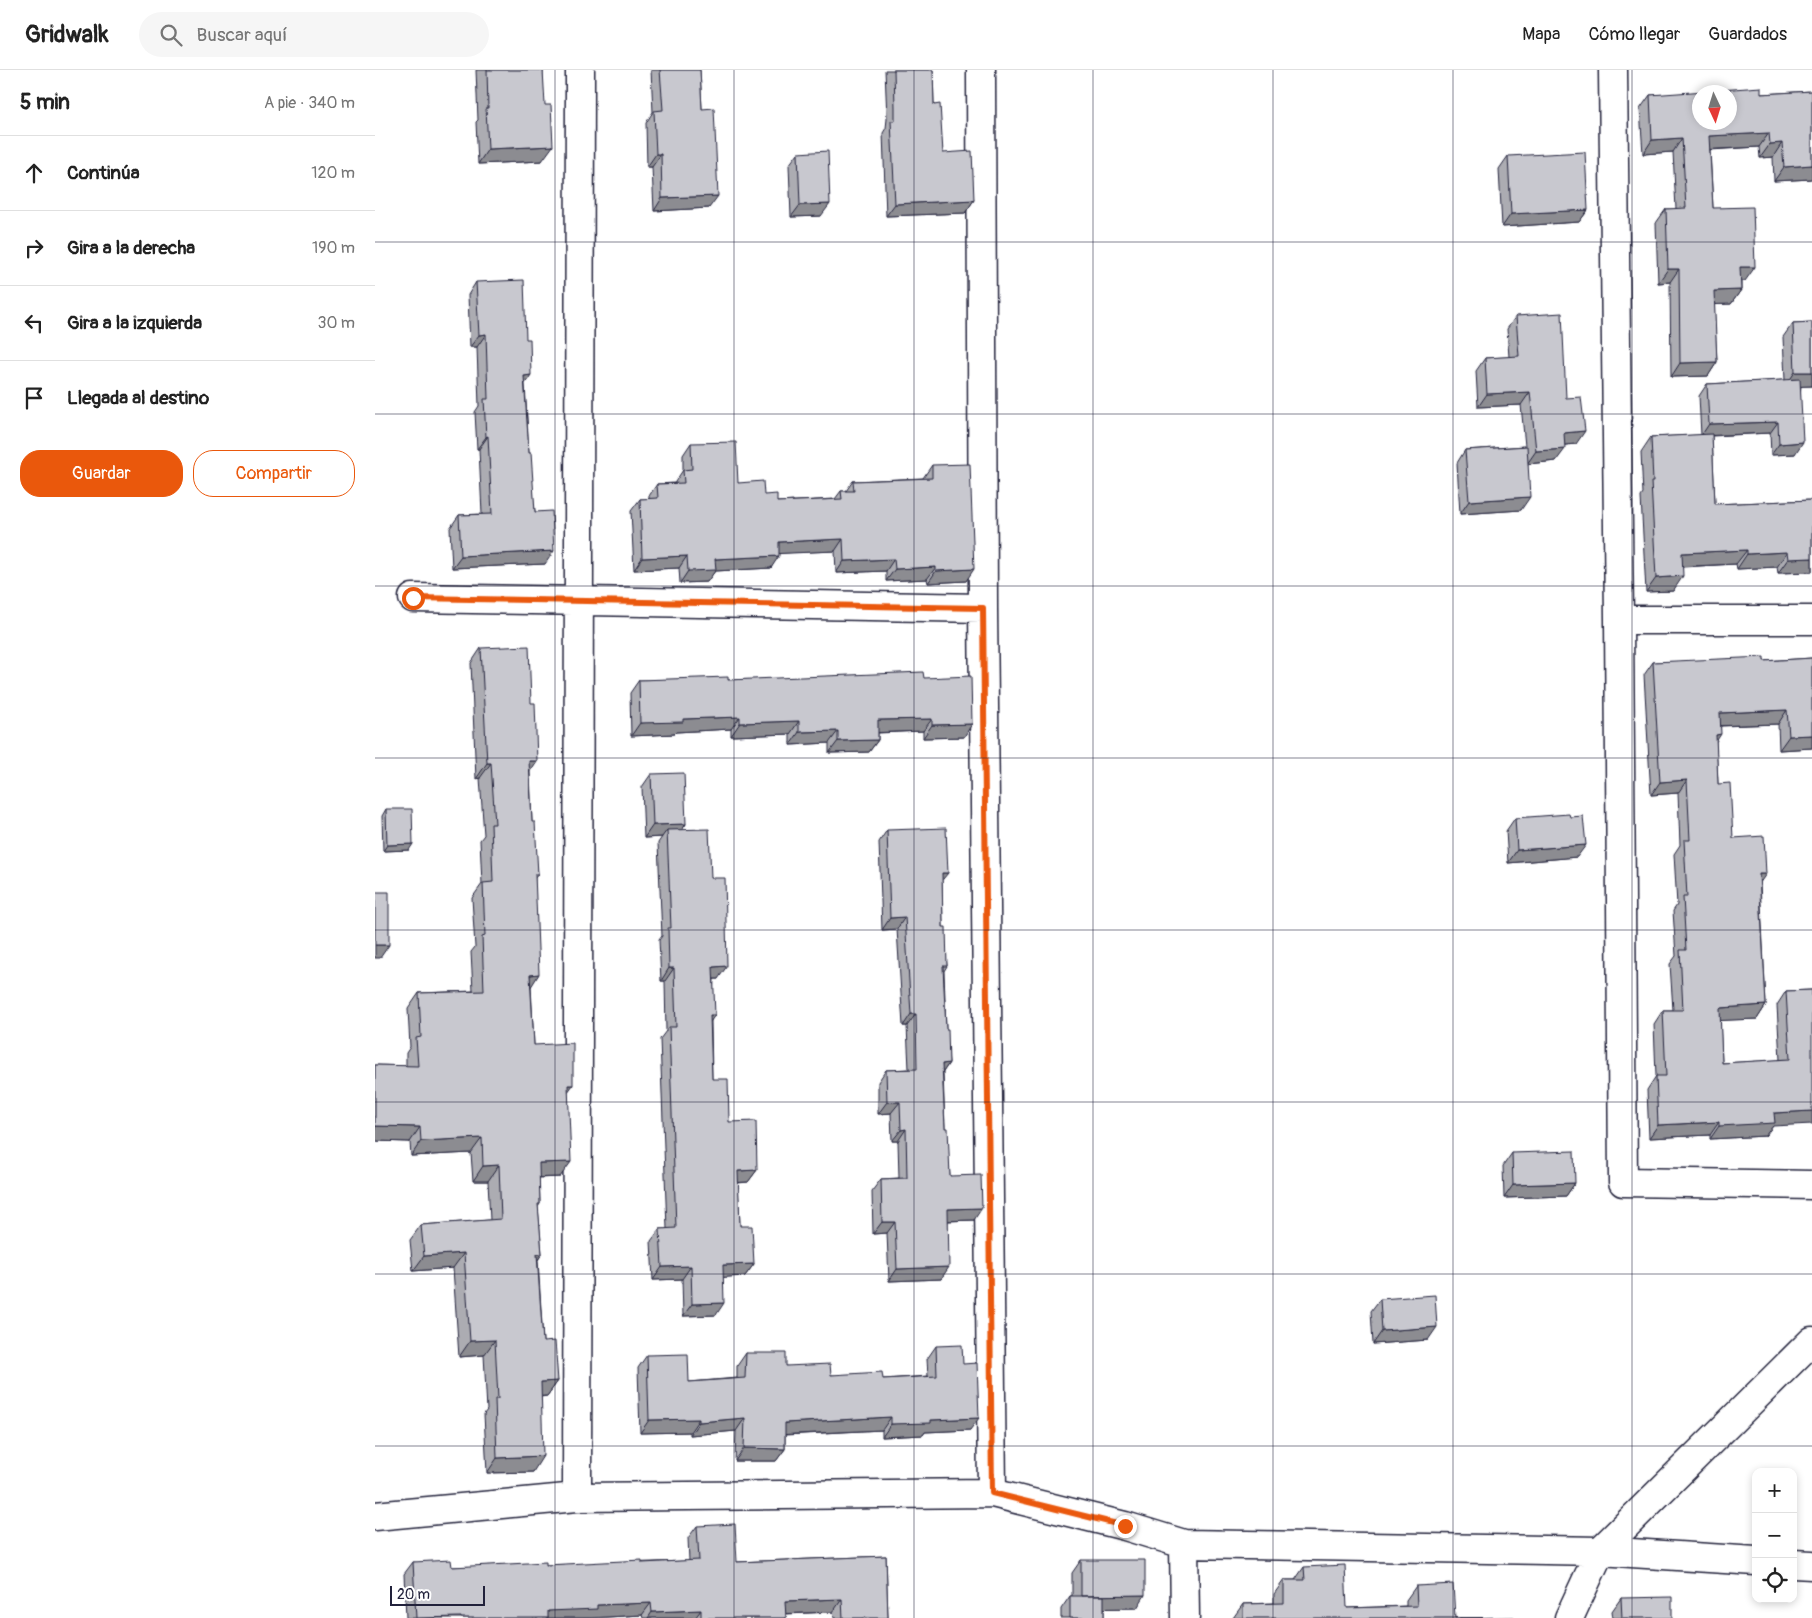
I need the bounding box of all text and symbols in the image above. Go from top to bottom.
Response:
search box [139,12,489,57]
text: Gridwalk [25,20,109,49]
icon: search [157,21,185,49]
text: Buscar aquí [197,23,287,47]
text: Mapa [1522,23,1560,46]
text: Cómo llegar [1588,23,1680,46]
text: Guardados [1708,23,1787,46]
north arrow [1692,85,1737,130]
text: 5 min [20,89,70,116]
text: A pie · 340 m [264,93,355,113]
icon: ahead [20,159,48,187]
text: Continúa [67,161,140,185]
text: 120 m [311,163,355,183]
icon: right [20,234,48,262]
text: Gira a la derecha [67,236,195,260]
text: 190 m [312,238,355,258]
icon: left [20,309,48,337]
text: Gira a la izquierda [67,311,202,335]
text: 30 m [317,313,355,333]
icon: arrive [20,384,48,412]
text: Llegada al destino [67,386,209,410]
button: Guardar [20,450,183,497]
button: Compartir [193,450,355,497]
route start [402,587,425,610]
map controls [1752,1468,1797,1603]
button: + [1752,1468,1797,1513]
button: − [1752,1513,1797,1558]
route end [1114,1515,1137,1538]
button: locate [1752,1558,1797,1603]
scale bar [390,1583,485,1606]
text: 20 m [397,1586,430,1603]

